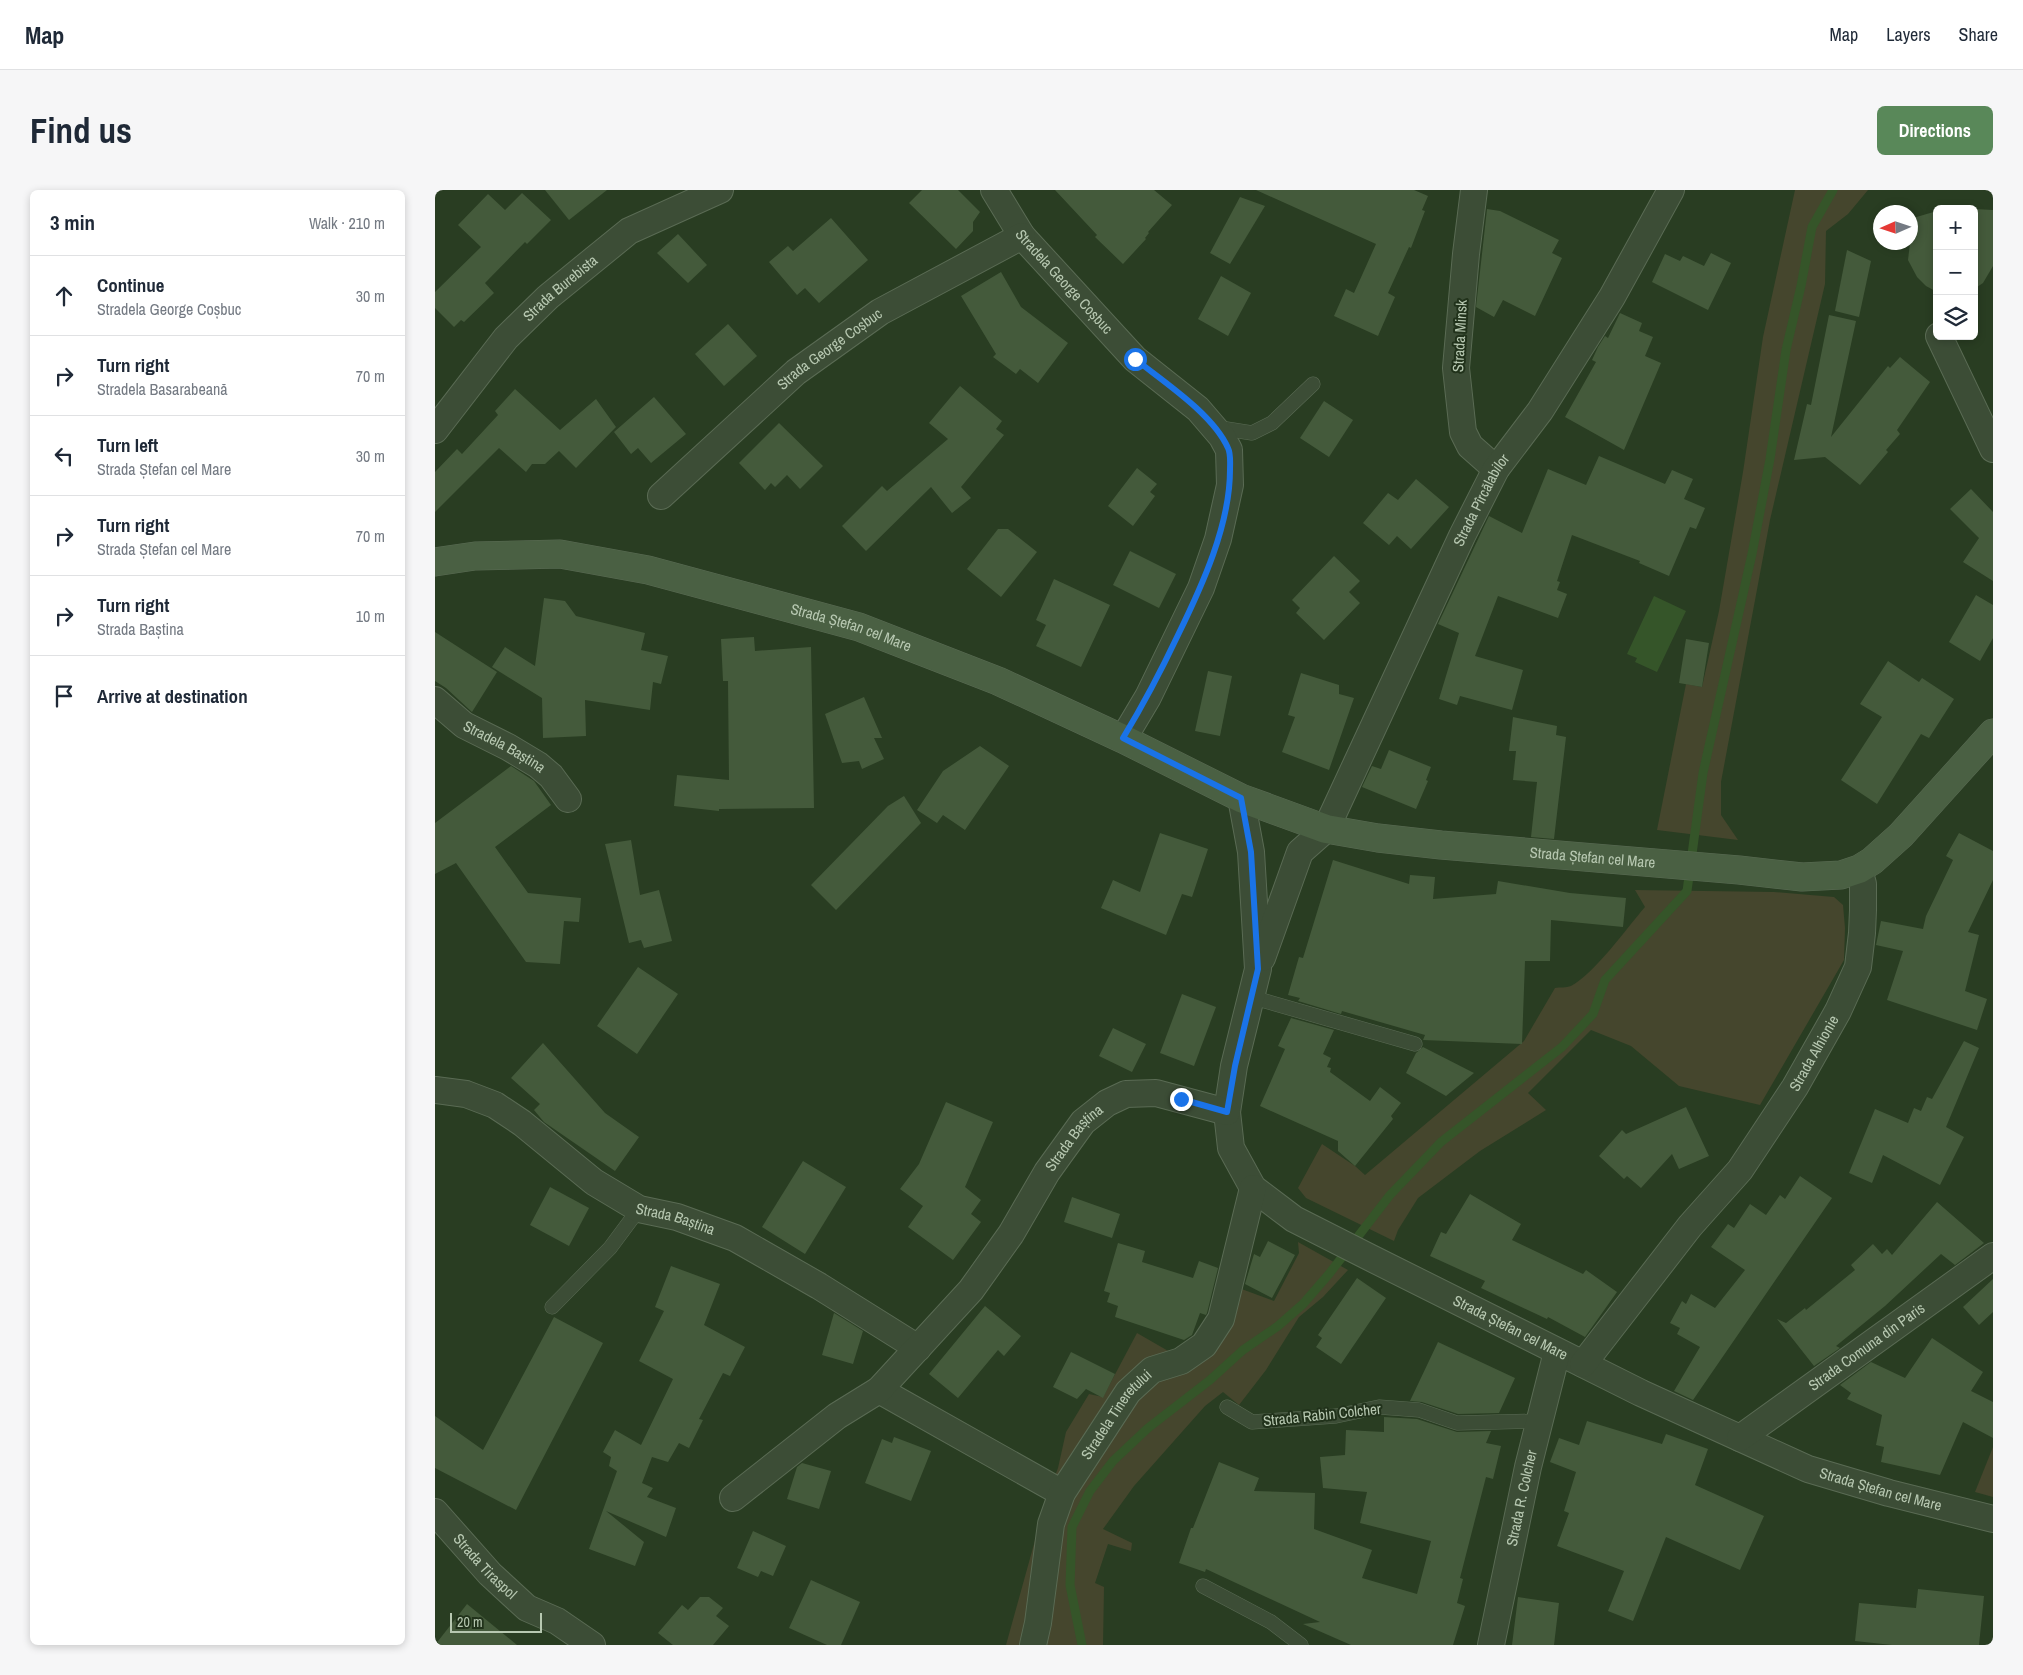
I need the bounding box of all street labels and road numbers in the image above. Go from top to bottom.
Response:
street label: Stradela George Coșbuc [1011,225,1118,338]
street label: Strada Burebista [518,250,602,326]
street label: Strada Minsk [1447,298,1472,373]
street label: Strada George Coșbuc [772,303,886,394]
street label: Strada Pîrcălabilor [1448,449,1514,550]
street label: Strada Ștefan cel Mare [788,598,915,656]
street label: Stradela Baștina [460,715,551,777]
street label: Strada Ștefan cel Mare [1529,841,1656,873]
street label: Strada Alhionie [1784,1011,1844,1095]
street label: Strada Baștina [1040,1099,1107,1175]
street label: Strada Baștina [634,1198,718,1240]
street label: Strada Ștefan cel Mare [1450,1290,1572,1365]
street label: Strada Comuna din Paris [1804,1297,1929,1396]
street label: Stradela Tineretului [1076,1364,1156,1463]
street label: Strada Rabin Colcher [1262,1398,1382,1431]
street label: Strada R. Colcher [1501,1448,1542,1548]
street label: Strada Ștefan cel Mare [1817,1462,1944,1516]
street label: Strada Tiraspol [449,1529,522,1604]

